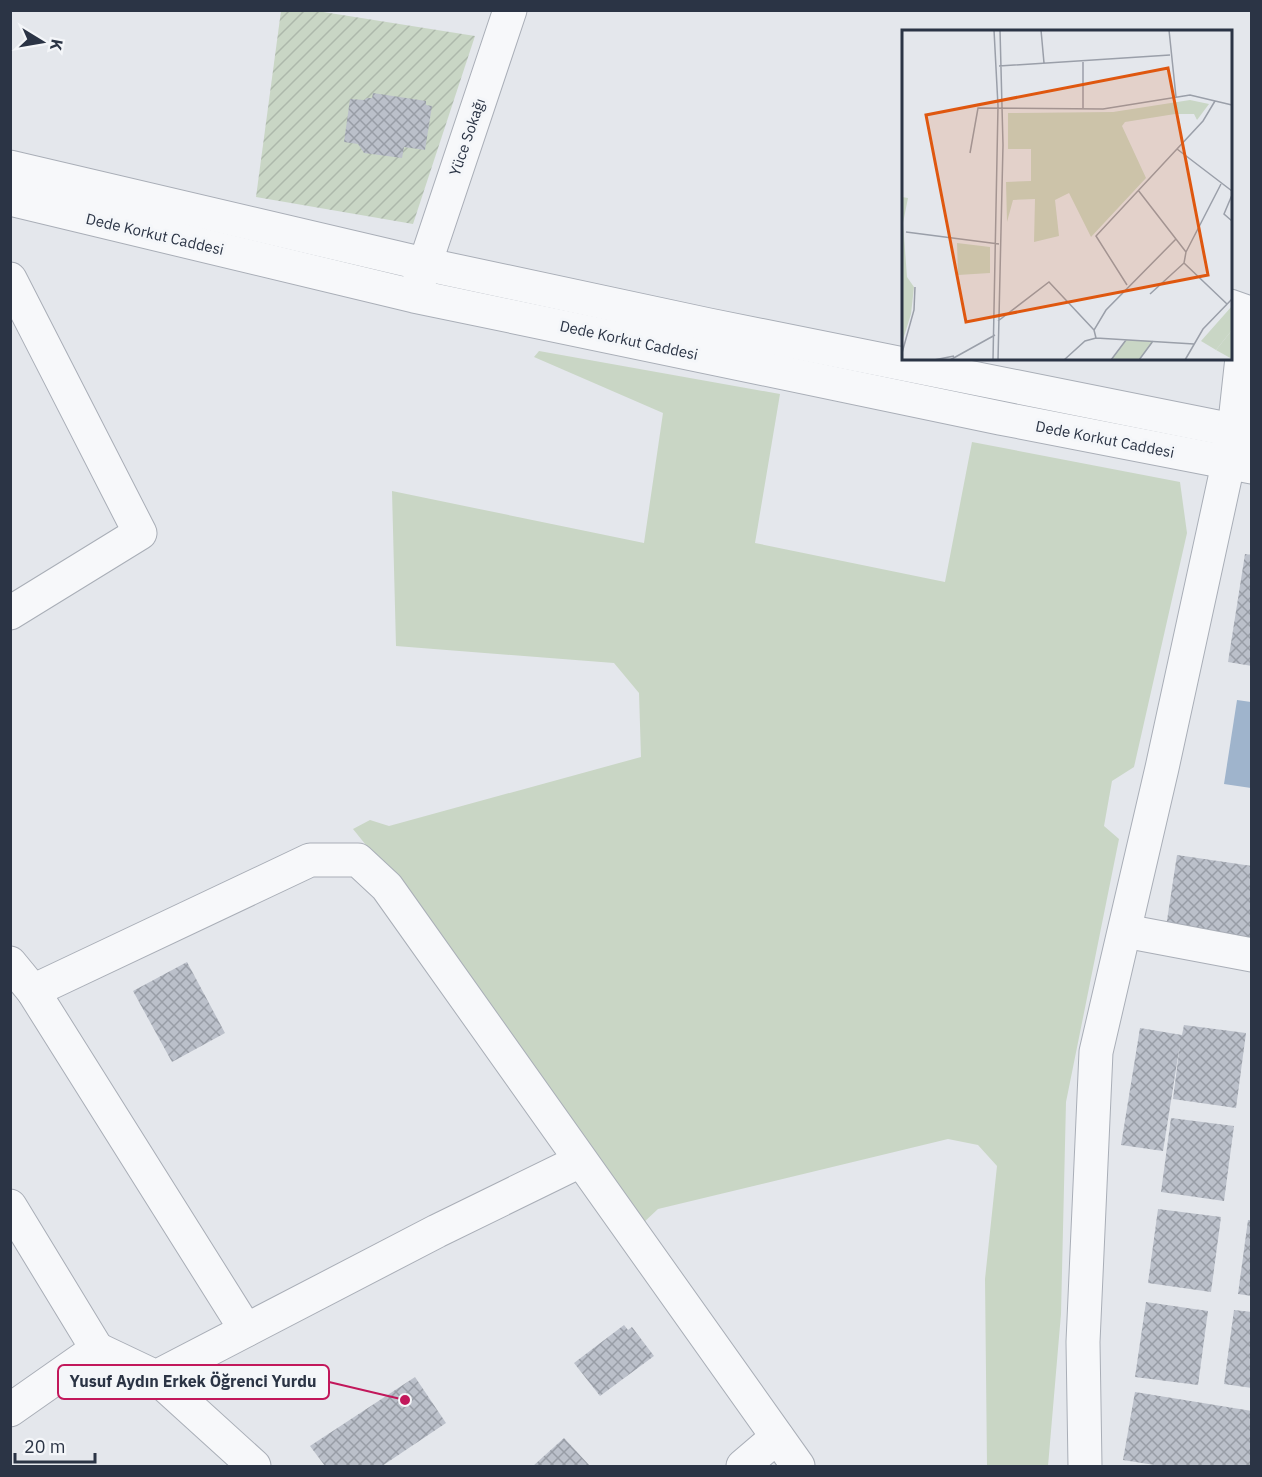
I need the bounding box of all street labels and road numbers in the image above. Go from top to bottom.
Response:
street label: Yüce Sokağı [445,96,489,178]
street label: Dede Korkut Caddesi [84,209,226,259]
street label: Dede Korkut Caddesi [558,316,700,364]
street label: Dede Korkut Caddesi [1034,416,1176,462]

